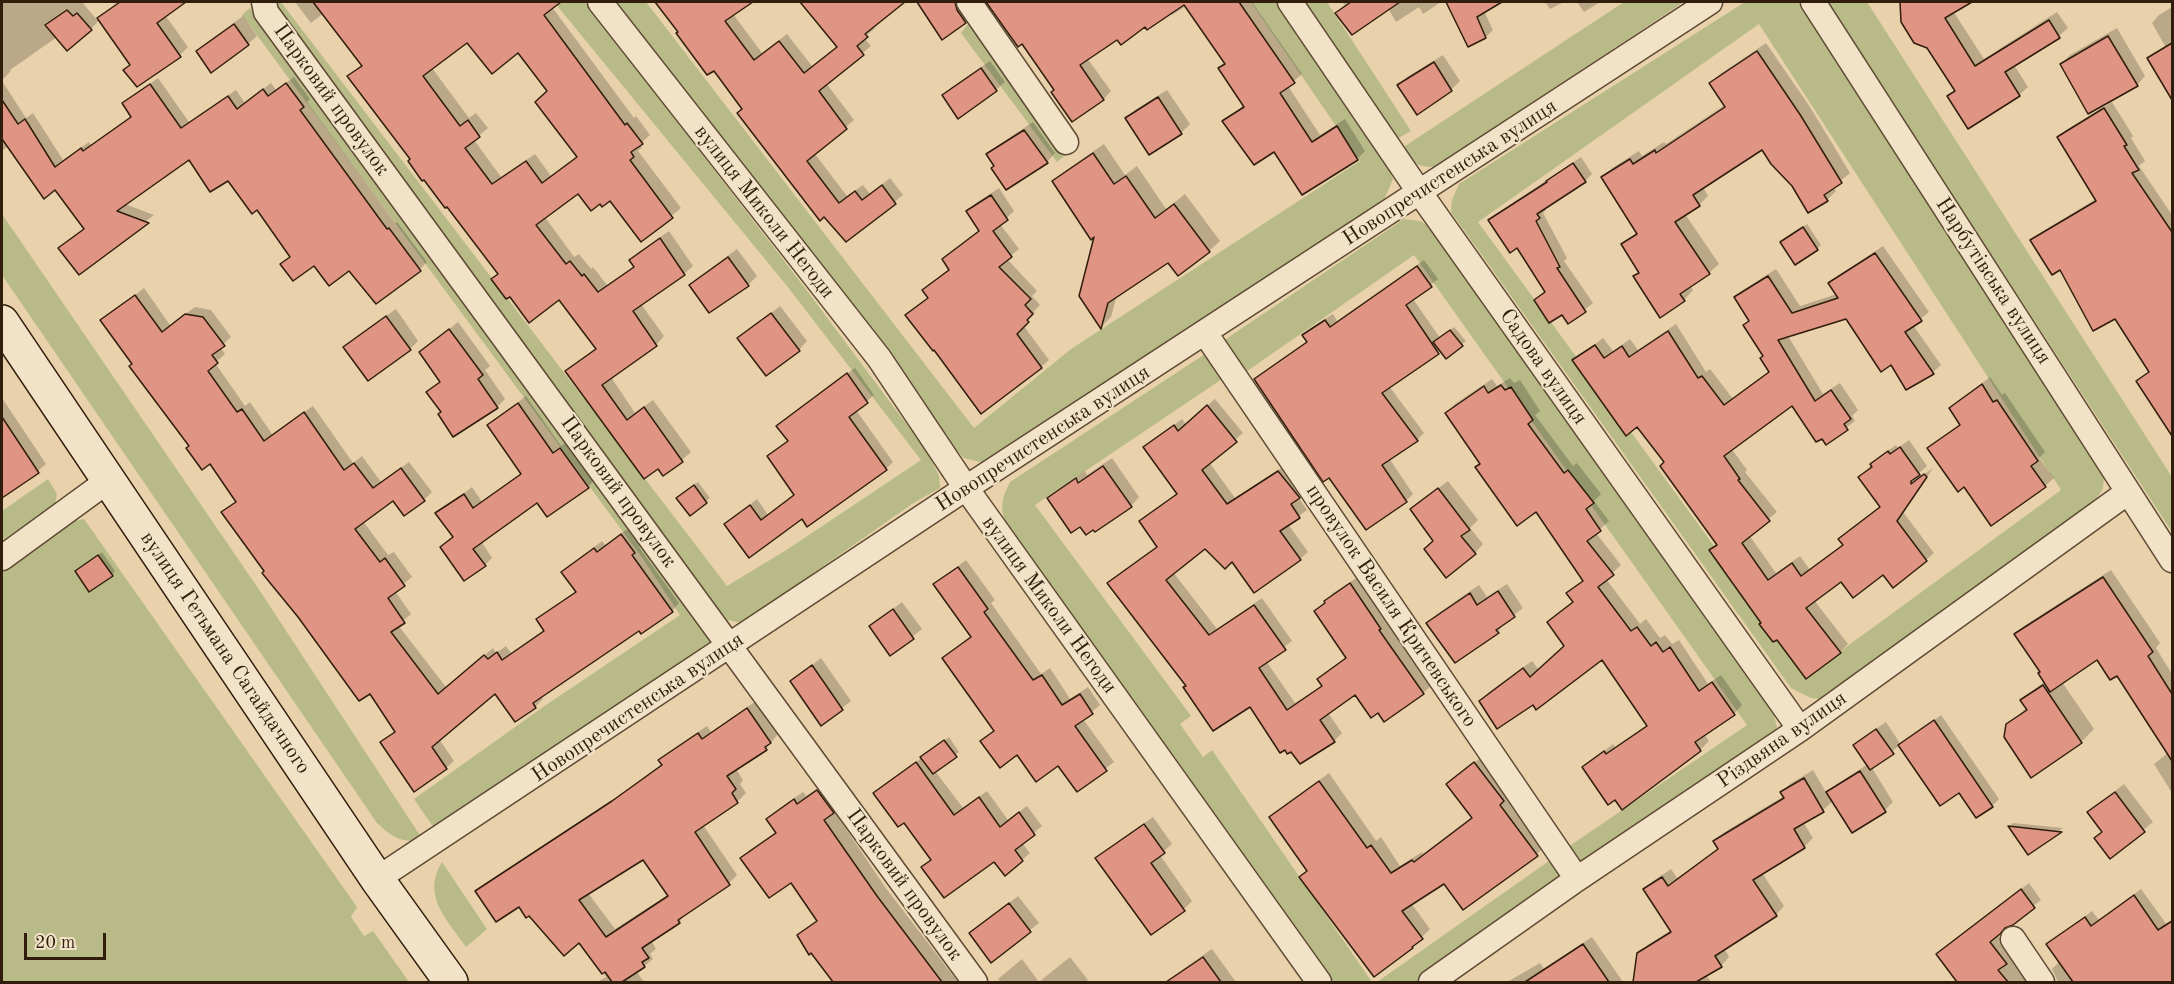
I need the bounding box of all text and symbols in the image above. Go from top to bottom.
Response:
street label: Парковий провулок [267,19,395,181]
street label: Новопречистенська вулиця [1338,94,1562,252]
street label: вулиця Миколи Негоди [688,120,840,304]
street label: Нарбутівська вулиця [1930,193,2056,369]
street label: Садова вулиця [1494,304,1592,430]
street label: Новопречистенська вулиця [931,360,1155,518]
street label: Парковий провулок [554,411,682,573]
street label: провулок Василя Кричевського [1300,480,1482,732]
street label: вулиця Миколи Негоди [976,511,1122,699]
street label: вулиця Гетьмана Сагайдачного [134,527,316,779]
street label: Новопречистенська вулиця [527,628,749,788]
street label: Різдвяна вулиця [1712,686,1852,794]
street label: Парковий провулок [840,804,968,966]
scale bar [27,921,110,959]
text: 20 m [35,934,75,952]

